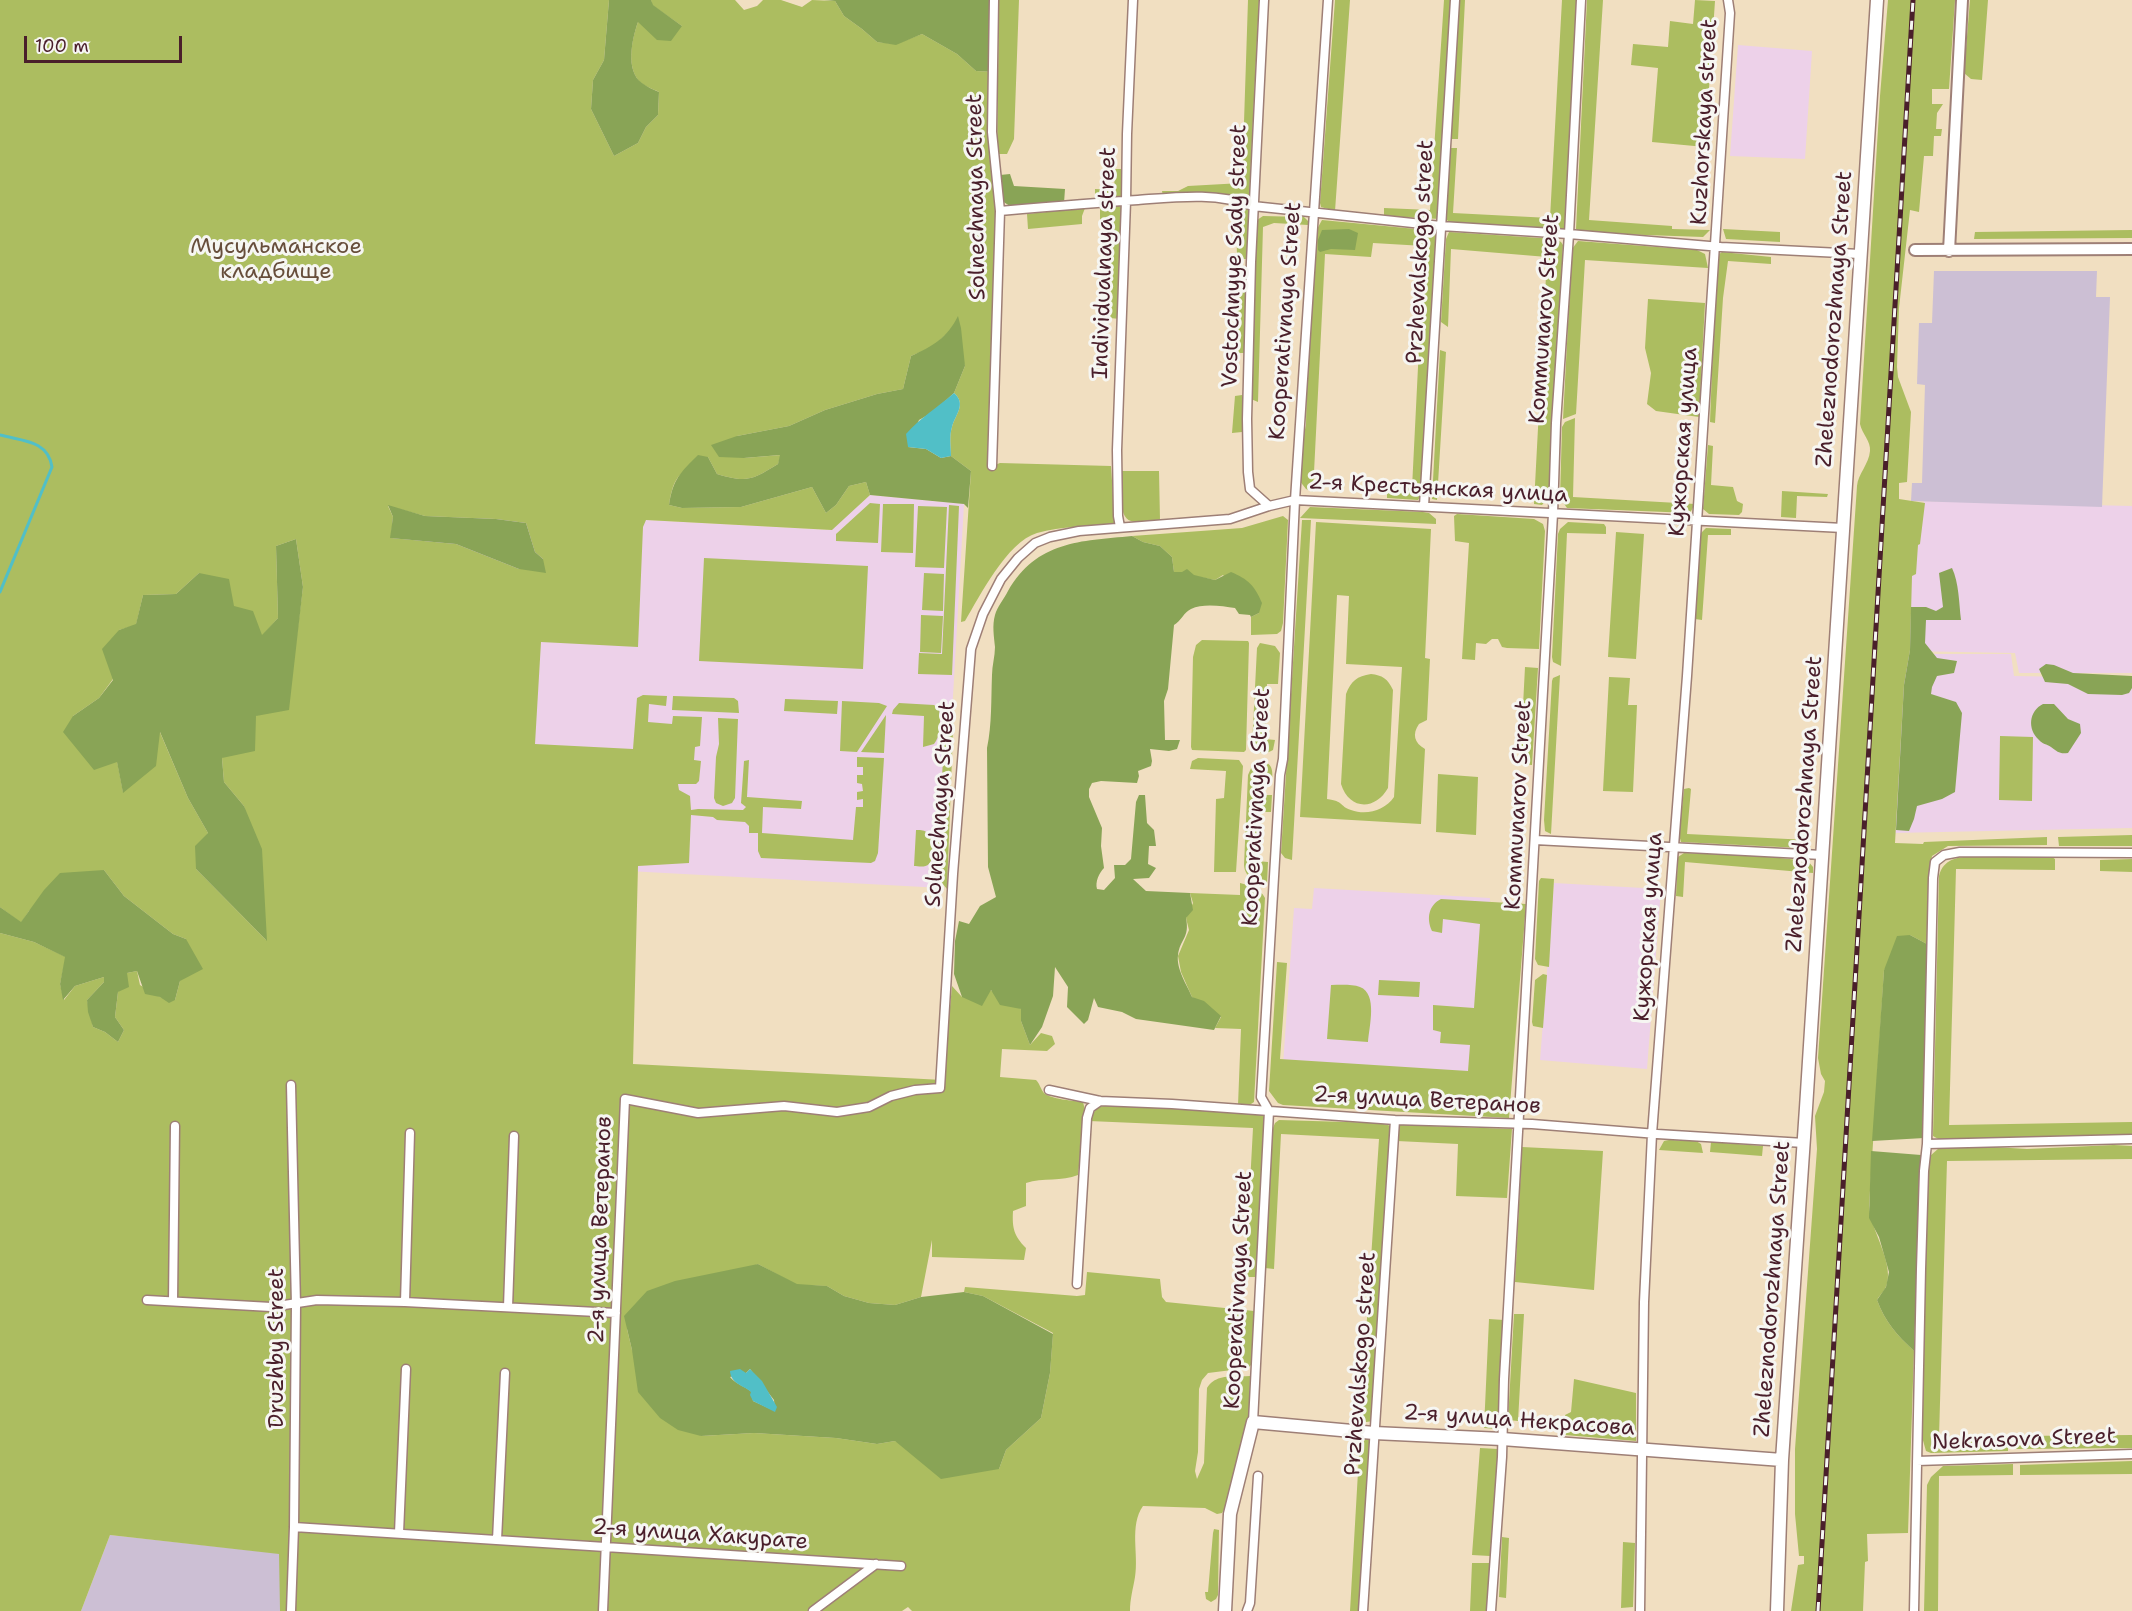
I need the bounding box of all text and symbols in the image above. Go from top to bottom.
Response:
street label: Kuzhorskaya street [1686,18,1724,226]
scale bar [27,24,184,62]
text: 100 m [35,34,89,58]
street label: Solnechnaya Street [962,93,992,301]
street label: Vostochnyye Sady street [1217,124,1253,388]
street label: Przhevalskogo street [1402,139,1440,365]
street label: Individualnaya street [1088,146,1122,380]
street label: Zheleznodorozhnaya Street [1811,170,1859,468]
street label: Kooperativnaya Street [1265,201,1307,441]
street label: Kommunarov Street [1525,213,1565,425]
park label: Мусульманское кладбище [190,234,362,286]
street label: Кужорская улица [1664,347,1704,537]
street label: 2-я Крестьянская улица [1307,469,1569,509]
street label: Zheleznodorozhnaya Street [1781,655,1829,953]
street label: Kooperativnaya Street [1238,687,1276,927]
street label: Kommunarov Street [1500,699,1538,911]
street label: Solnechnaya Street [921,700,961,908]
street label: Кужорская улица [1629,832,1669,1022]
street label: 2-я улица Ветеранов [1313,1082,1541,1120]
street label: 2-я улица Ветеранов [584,1116,618,1344]
street label: Zheleznodorozhnaya Street [1749,1140,1797,1438]
street label: Kooperativnaya Street [1220,1170,1258,1410]
street label: Przhevalskogo street [1340,1251,1382,1477]
street label: Druzhby Street [264,1268,290,1428]
street label: 2-я улица Некрасова [1403,1400,1635,1442]
street label: Nekrasova Street [1931,1424,2117,1456]
street label: 2-я улица Хакурате [591,1514,809,1556]

